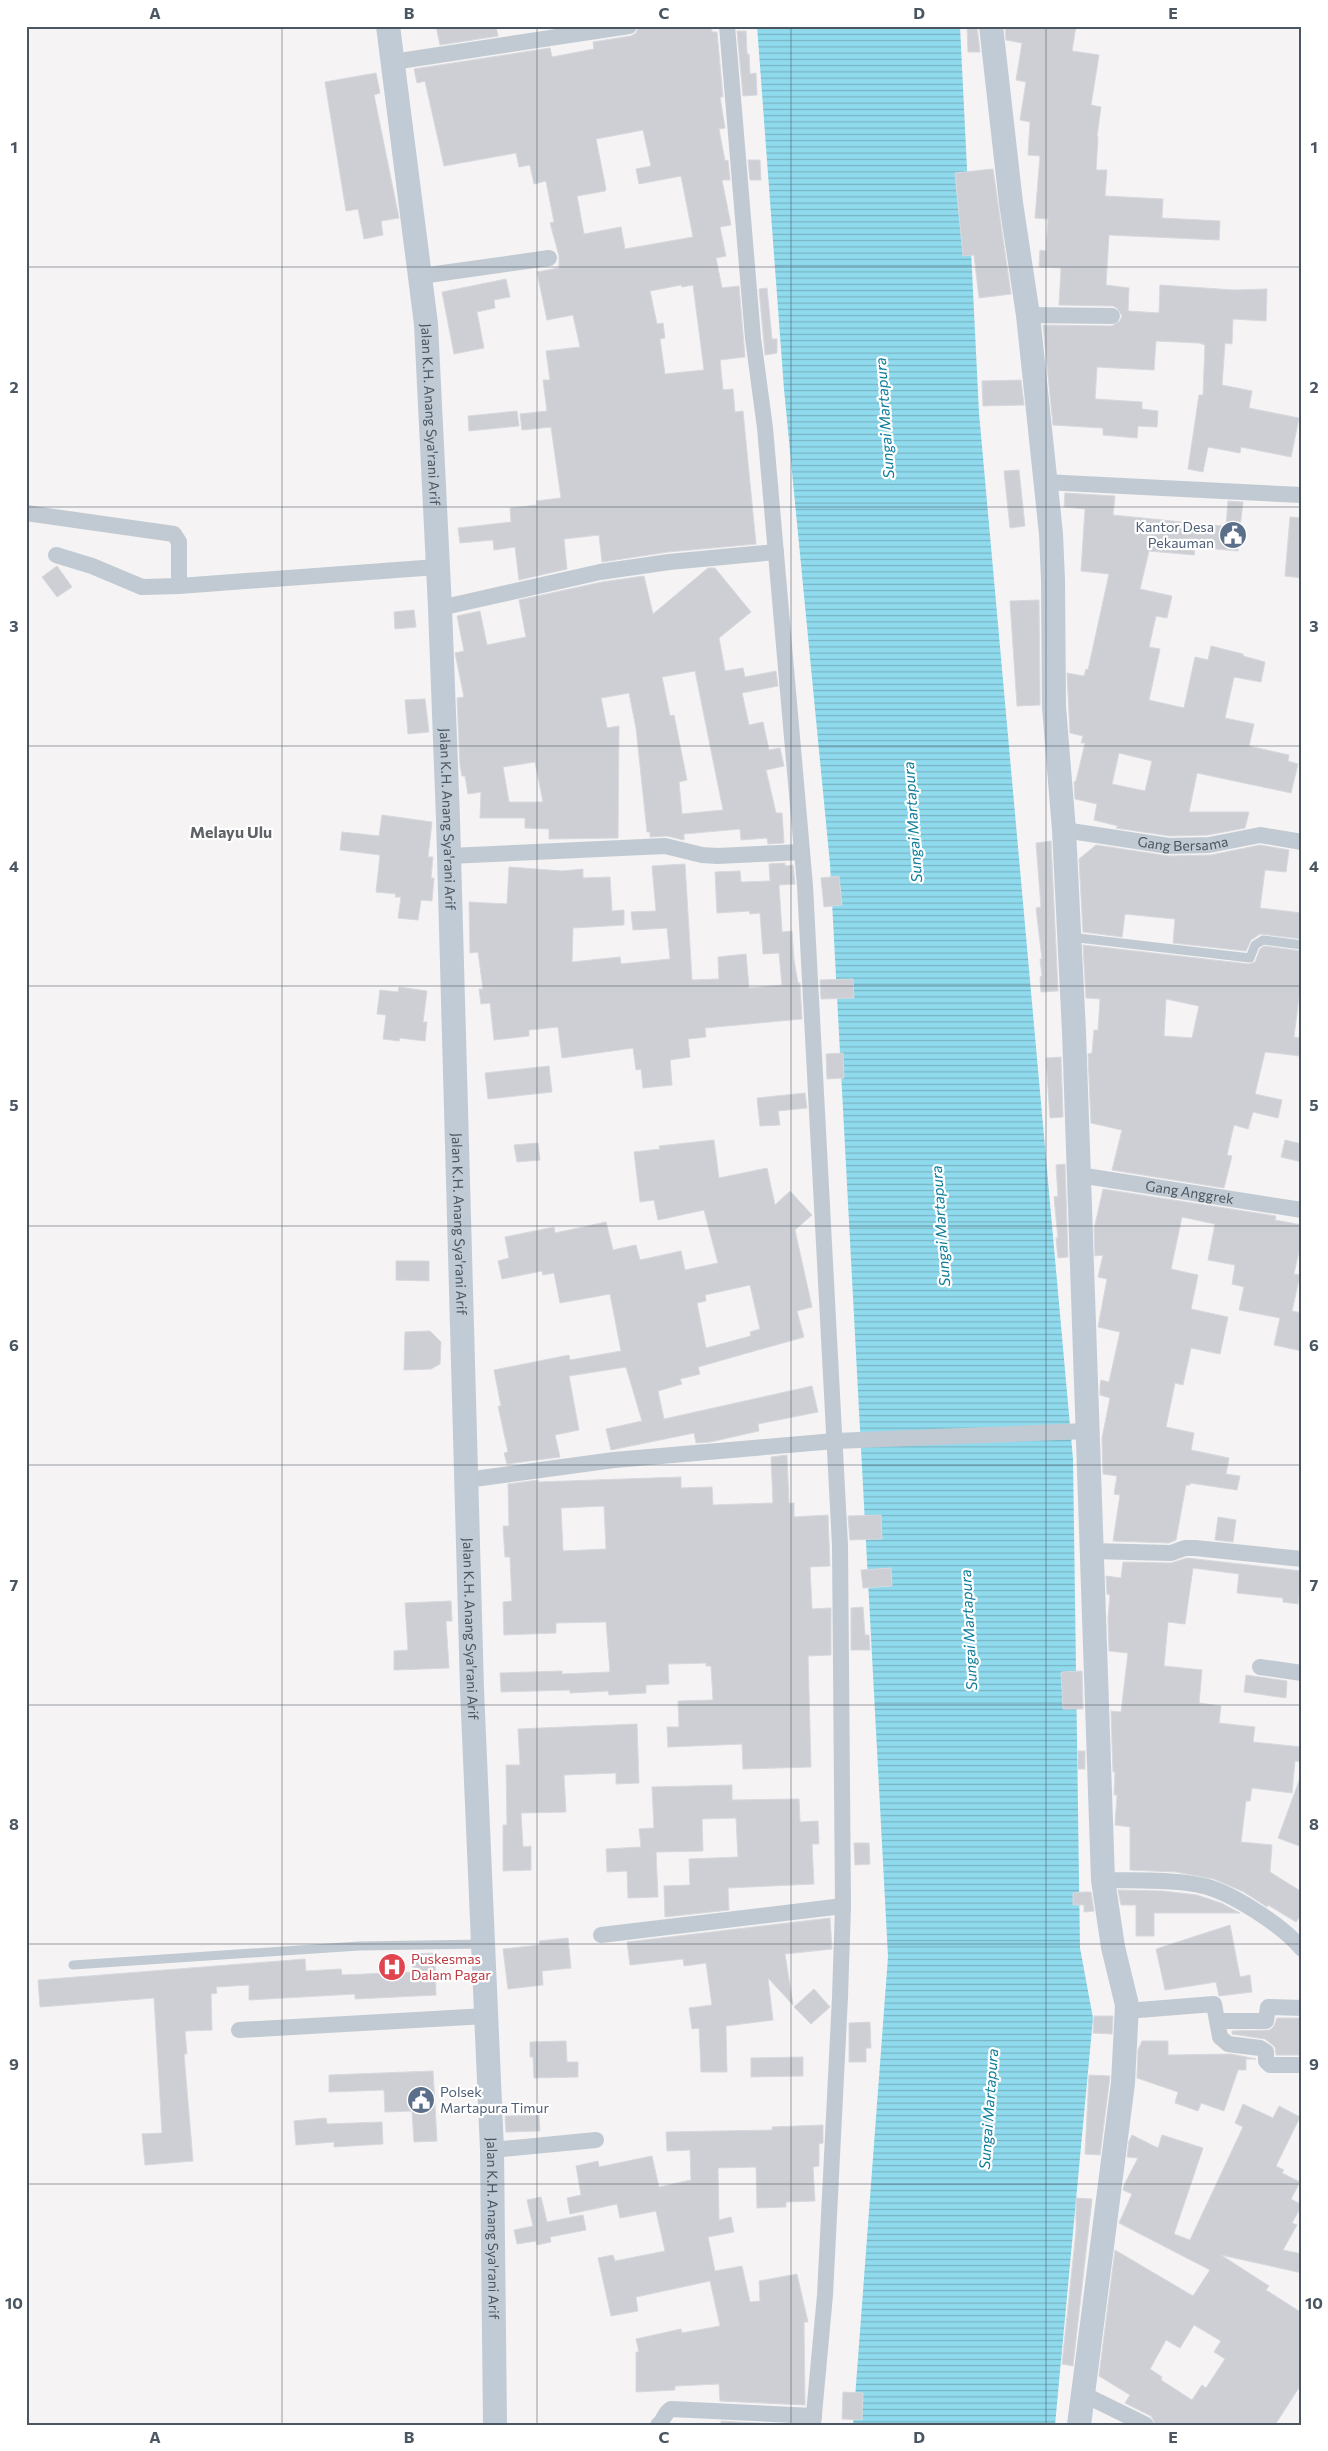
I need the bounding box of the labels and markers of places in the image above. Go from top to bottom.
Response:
place label: Kantor Desa Pekauman [1136,518,1214,551]
public building icon: Kantor Desa Pekauman [1218,520,1248,550]
place label: Puskesmas Dalam Pagar [411,1950,491,1983]
hospital icon: Puskesmas Dalam Pagar [377,1952,407,1982]
place label: Polsek Martapura Timur [440,2083,549,2116]
public building icon: Polsek Martapura Timur [406,2085,436,2115]

